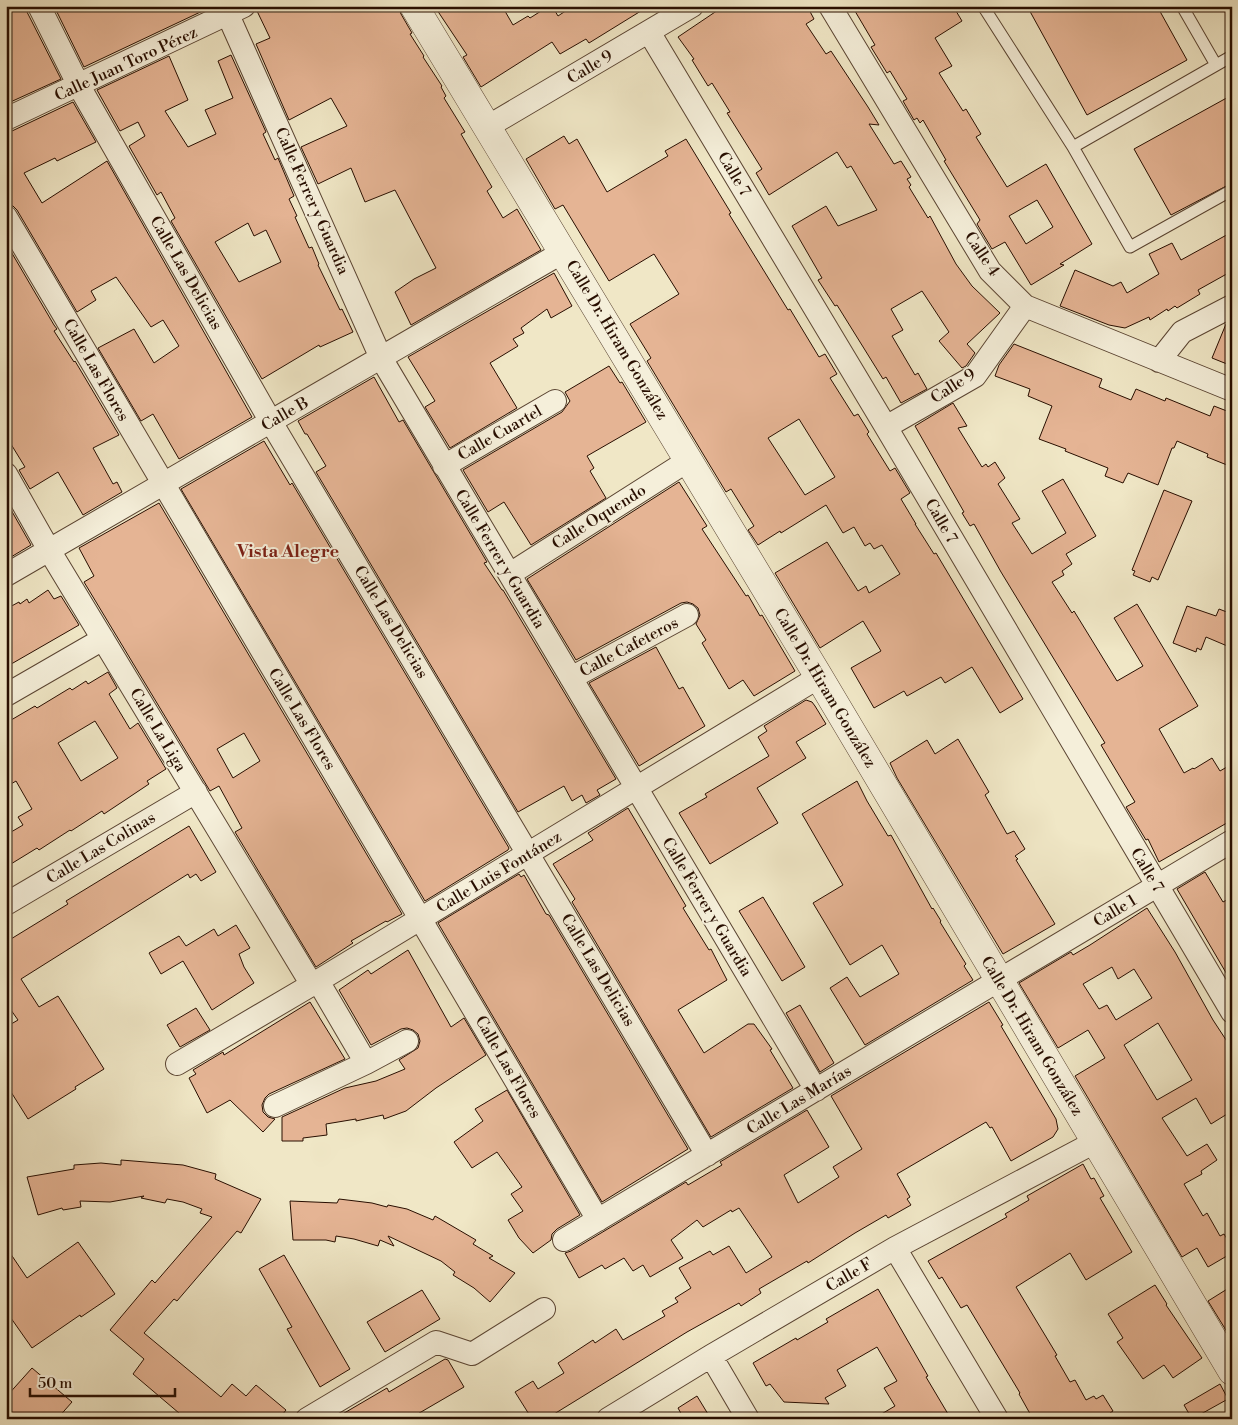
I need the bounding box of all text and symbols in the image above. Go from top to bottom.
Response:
street label: Calle Juan Toro Pérez [51,22,201,106]
street label: Calle 9 [564,45,617,88]
street label: Calle Ferrer y Guardia [271,124,354,279]
street label: Calle 7 [713,148,755,200]
street label: Calle Las Delicias [145,213,227,333]
street label: Calle 4 [960,228,1004,280]
street label: Calle Dr. Hiram González [561,257,673,423]
street label: Calle Las Flores [59,315,133,425]
street label: Calle 9 [927,364,980,408]
street label: Calle B [258,393,312,435]
street label: Calle Cuartel [454,401,546,465]
street label: Calle Oquendo [548,480,650,554]
street label: Calle Ferrer y Guardia [450,486,550,633]
street label: Calle 7 [920,495,962,547]
district label: Vista Alegre [236,540,340,563]
street label: Calle Las Delicias [349,562,433,682]
street label: Calle Dr. Hiram González [769,605,881,771]
street label: Calle Cafeteros [576,613,682,681]
street label: Calle Las Flores [264,665,340,773]
street label: Calle La Liga [125,684,191,776]
street label: Calle Las Colinas [43,808,159,888]
street label: Calle Luis Fontánez [433,827,565,917]
street label: Calle Ferrer y Guardia [657,834,757,981]
street label: Calle 7 [1126,844,1168,896]
street label: Calle 1 [1090,890,1140,932]
street label: Calle Las Delicias [556,910,640,1030]
street label: Calle Dr. Hiram González [976,953,1088,1119]
street label: Calle Las Flores [471,1012,545,1122]
street label: Calle Las Marías [743,1061,855,1139]
street label: Calle F [822,1254,876,1296]
scale bar [30,1365,175,1397]
text: 50 m [38,1374,72,1393]

